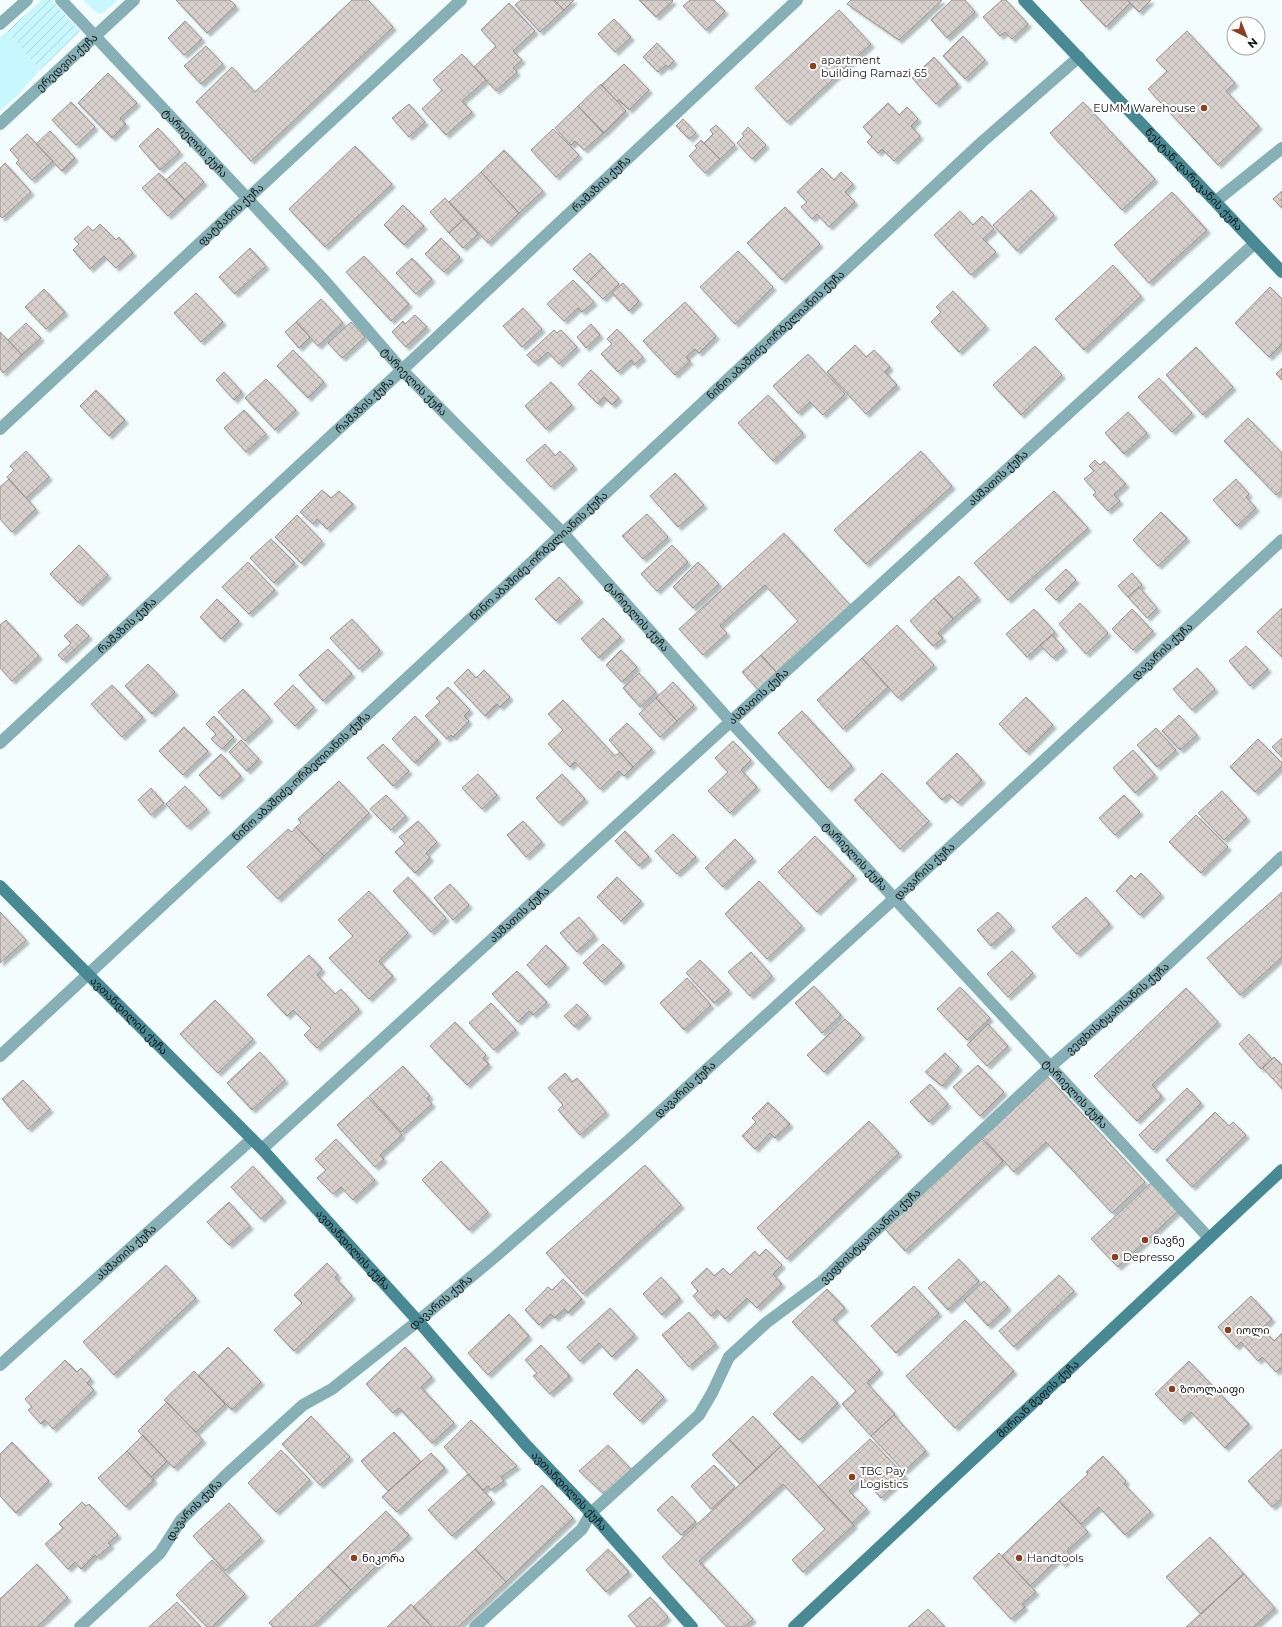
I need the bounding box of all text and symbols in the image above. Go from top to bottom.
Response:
north arrow [1226,16,1266,56]
street label: ერედვის ქუჩა [33,30,101,94]
text: N [1245,35,1261,51]
place label: apartment building Ramazi 65 [821,53,927,80]
marker: apartment building Ramazi 65 [808,61,818,71]
place label: EUMM Warehouse [1093,101,1196,115]
marker: EUMM Warehouse [1199,103,1209,113]
street label: ტარიელის ქუჩა [159,105,231,180]
street label: ნესტან-დარეჯანის ქუჩა [1142,125,1246,234]
street label: რამაზის ქუჩა [569,153,633,215]
street label: ფატმანის ქუჩა [195,180,266,248]
street label: ნინო აბაშიძე-ორბელიანის ქუჩა [704,267,847,403]
street label: ტარიელის ქუჩა [378,344,450,419]
street label: რამაზის ქუჩა [332,374,397,436]
street label: ასმათის ქუჩა [965,447,1031,509]
street label: ნინო აბაშიძე-ორბელიანის ქუჩა [466,488,610,623]
street label: ტარიელის ქუჩა [602,578,672,655]
street label: რამაზის ქუჩა [94,594,159,656]
street label: დავარის ქუჩა [1129,619,1196,683]
street label: ასმათის ქუჩა [725,665,791,727]
street label: ნინო აბაშიძე-ორბელიანის ქუჩა [229,709,373,844]
street label: ტარიელის ქუჩა [820,818,891,894]
street label: დავარის ქუჩა [891,839,958,903]
street label: ასმათის ქუჩა [486,883,552,945]
street label: ვეფხისტყაოსანის ქუჩა [1063,959,1172,1057]
street label: ავთანდილის ქუჩა [87,974,171,1057]
street label: ტარიელის ქუჩა [1040,1056,1111,1131]
street label: დავარის ქუჩა [651,1058,718,1121]
street label: ვეფხისტყაოსანის ქუჩა [817,1185,923,1286]
street label: ავთანდილის ქუჩა [313,1206,393,1293]
street label: ასმათის ქუჩა [93,1221,159,1283]
place label: ნავნე [1153,1233,1185,1247]
marker: ნავნე [1140,1235,1150,1245]
place label: Depresso [1123,1250,1175,1264]
marker: Depresso [1110,1252,1120,1262]
street label: დავარის ქუჩა [406,1272,475,1332]
place label: იოლი [1236,1323,1269,1337]
marker: იოლი [1223,1325,1233,1335]
street label: მირიან მეფის ქუჩა [994,1357,1082,1441]
place label: ზოოლაიფი [1180,1382,1245,1396]
marker: ზოოლაიფი [1167,1384,1177,1394]
street label: ავთანდილის ქუჩა [529,1448,610,1533]
place label: TBC Pay Logistics [860,1464,909,1491]
marker: TBC Pay Logistics [847,1472,857,1482]
street label: დავარის ქუჩა [163,1476,225,1543]
place label: ნიკორა [362,1551,405,1565]
place label: Handtools [1027,1551,1084,1565]
marker: ნიკორა [349,1553,359,1563]
marker: Handtools [1014,1553,1024,1563]

